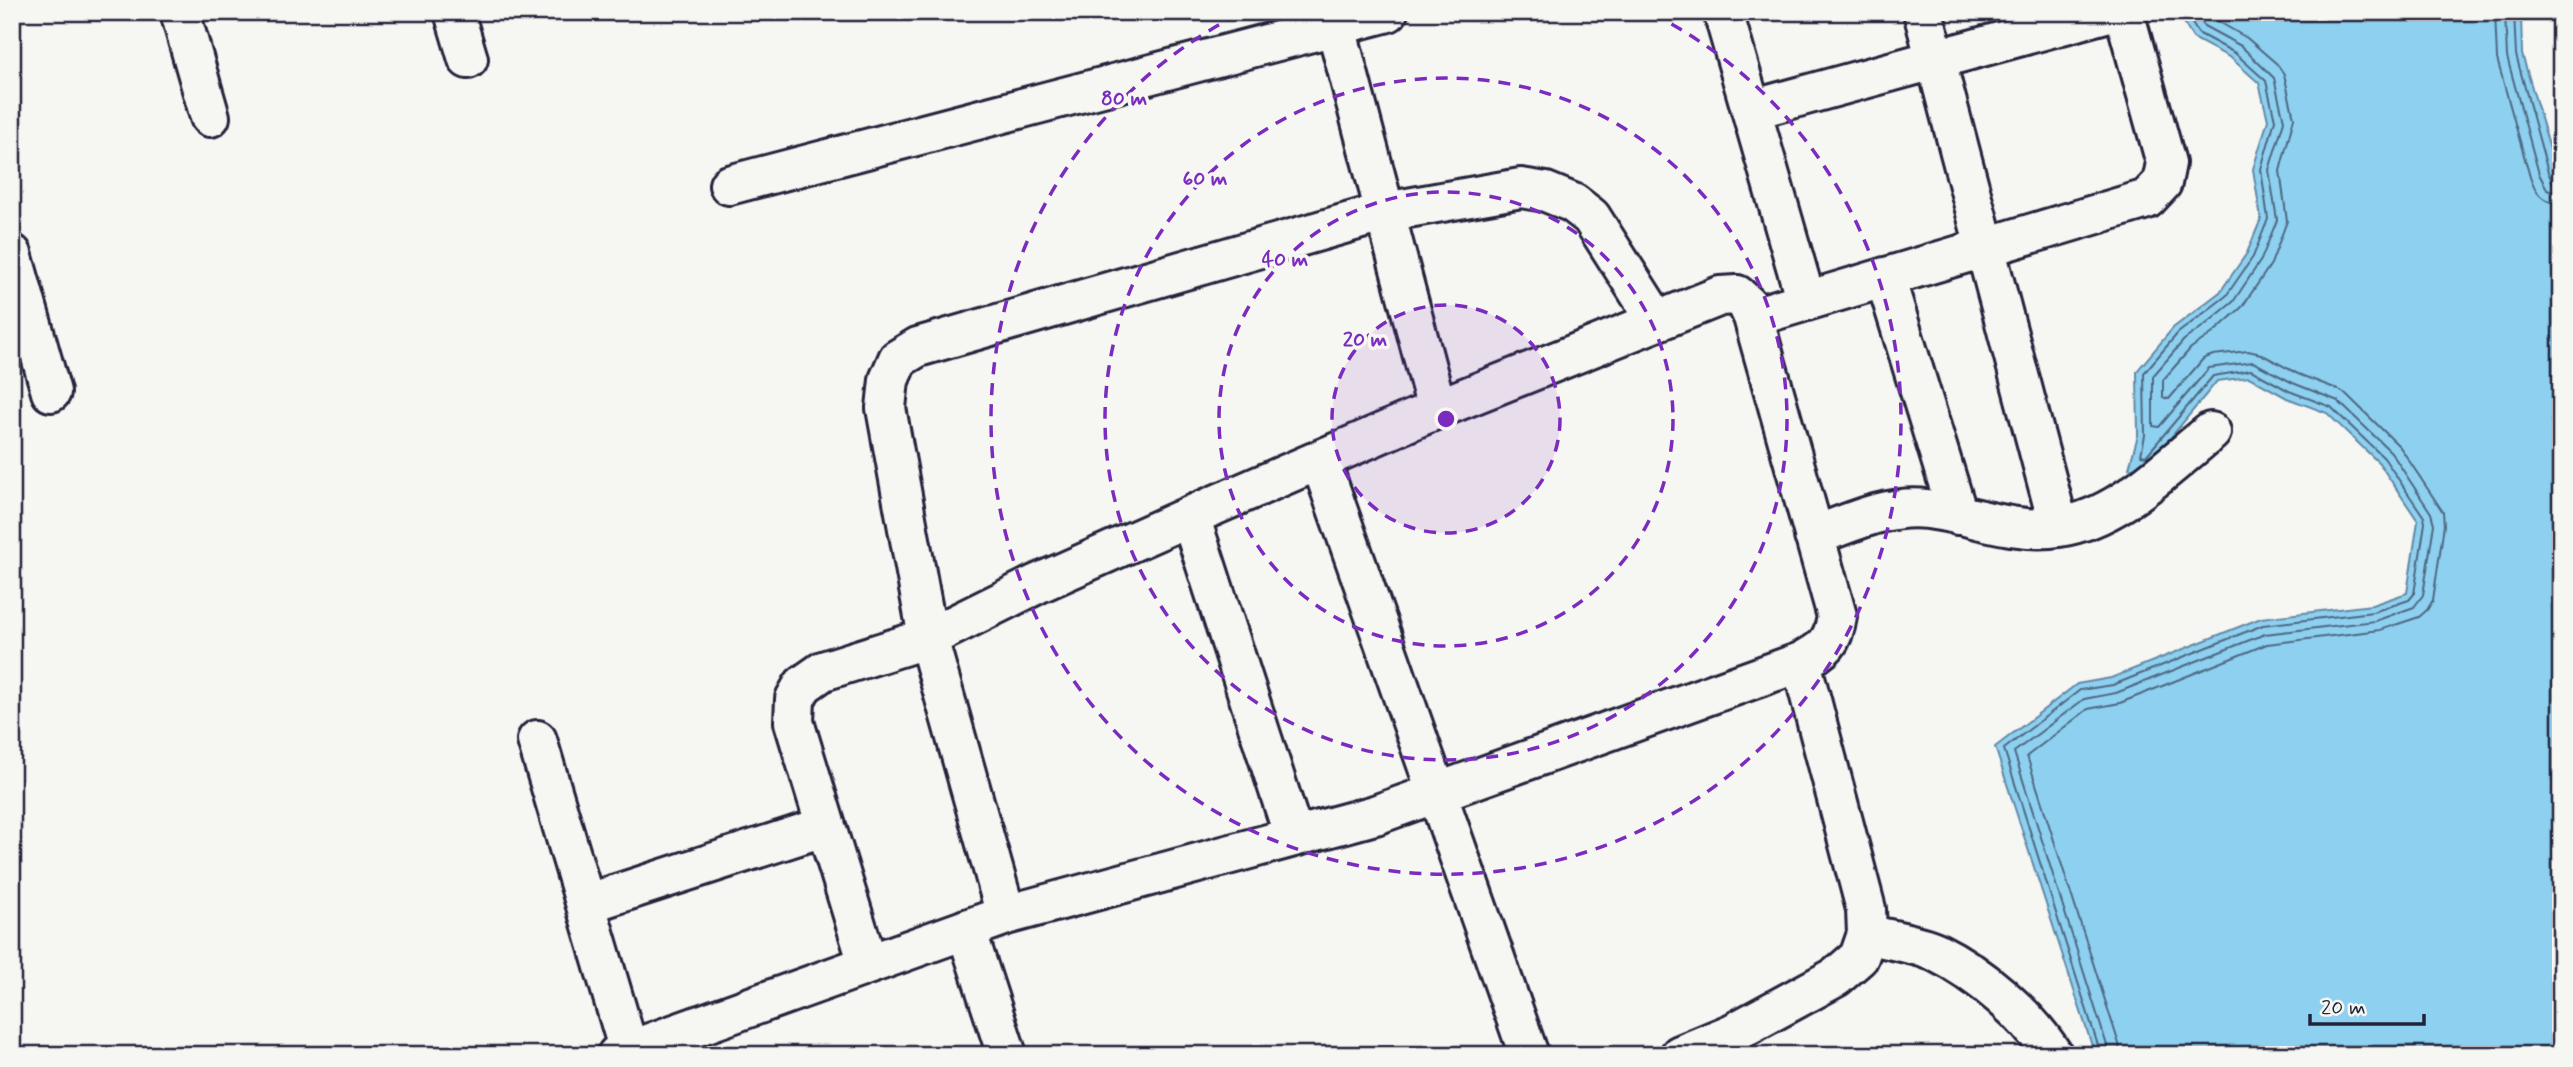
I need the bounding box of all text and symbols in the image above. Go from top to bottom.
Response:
text: 80 m [1101,85,1147,113]
text: 60 m [1182,165,1228,193]
text: 40 m [1262,246,1309,274]
text: 20 m [1343,326,1388,354]
centre of rings [1434,407,1458,431]
scale bar [2310,983,2424,1027]
text: 20 m [2321,994,2366,1022]

